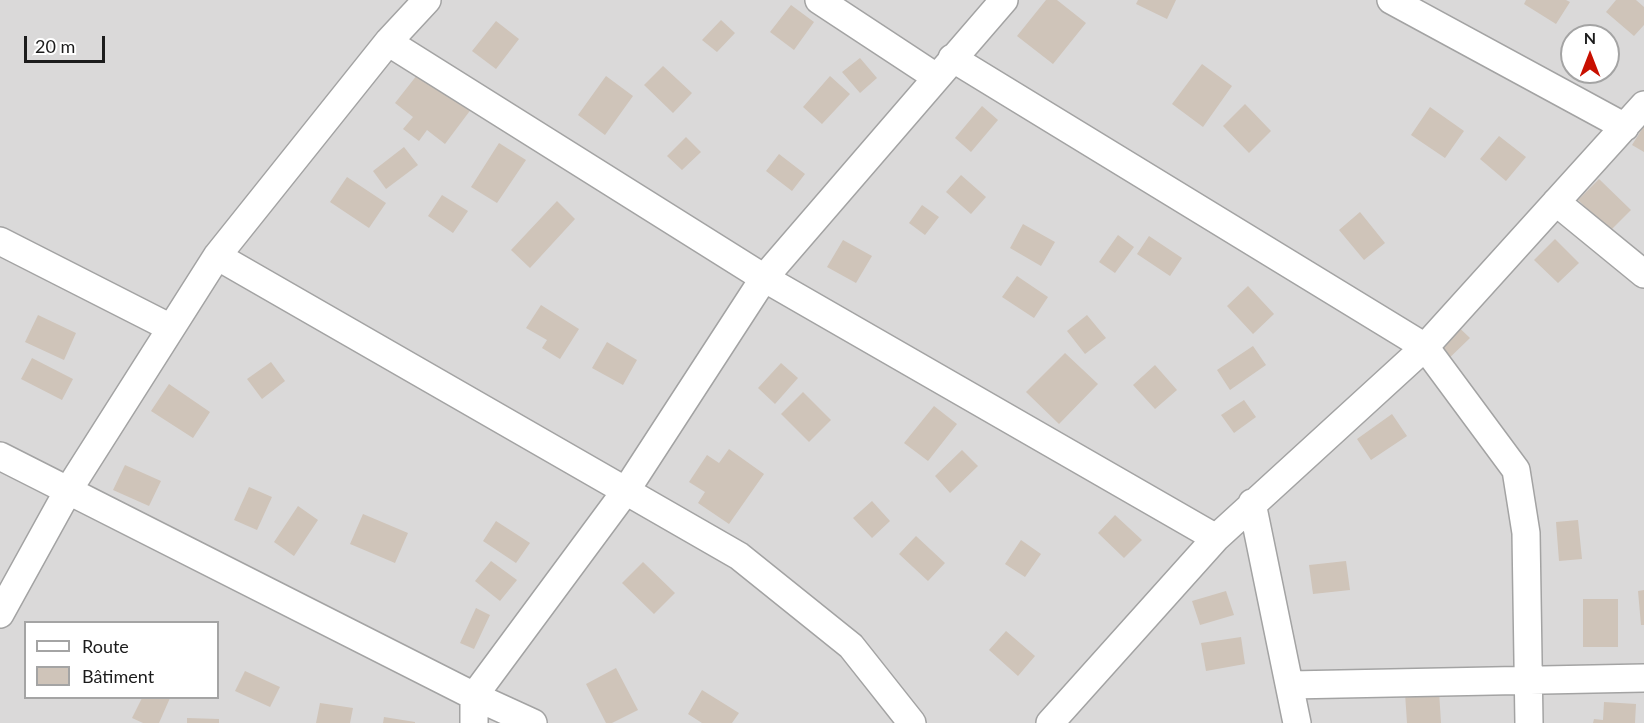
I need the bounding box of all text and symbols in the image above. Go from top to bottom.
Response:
scale bar [27,24,108,62]
north arrow [1560,24,1620,84]
text: N [1584,28,1596,47]
text: 20 m [35,35,75,57]
legend [24,621,219,699]
text: Route [82,635,129,657]
text: Bâtiment [82,665,154,687]

